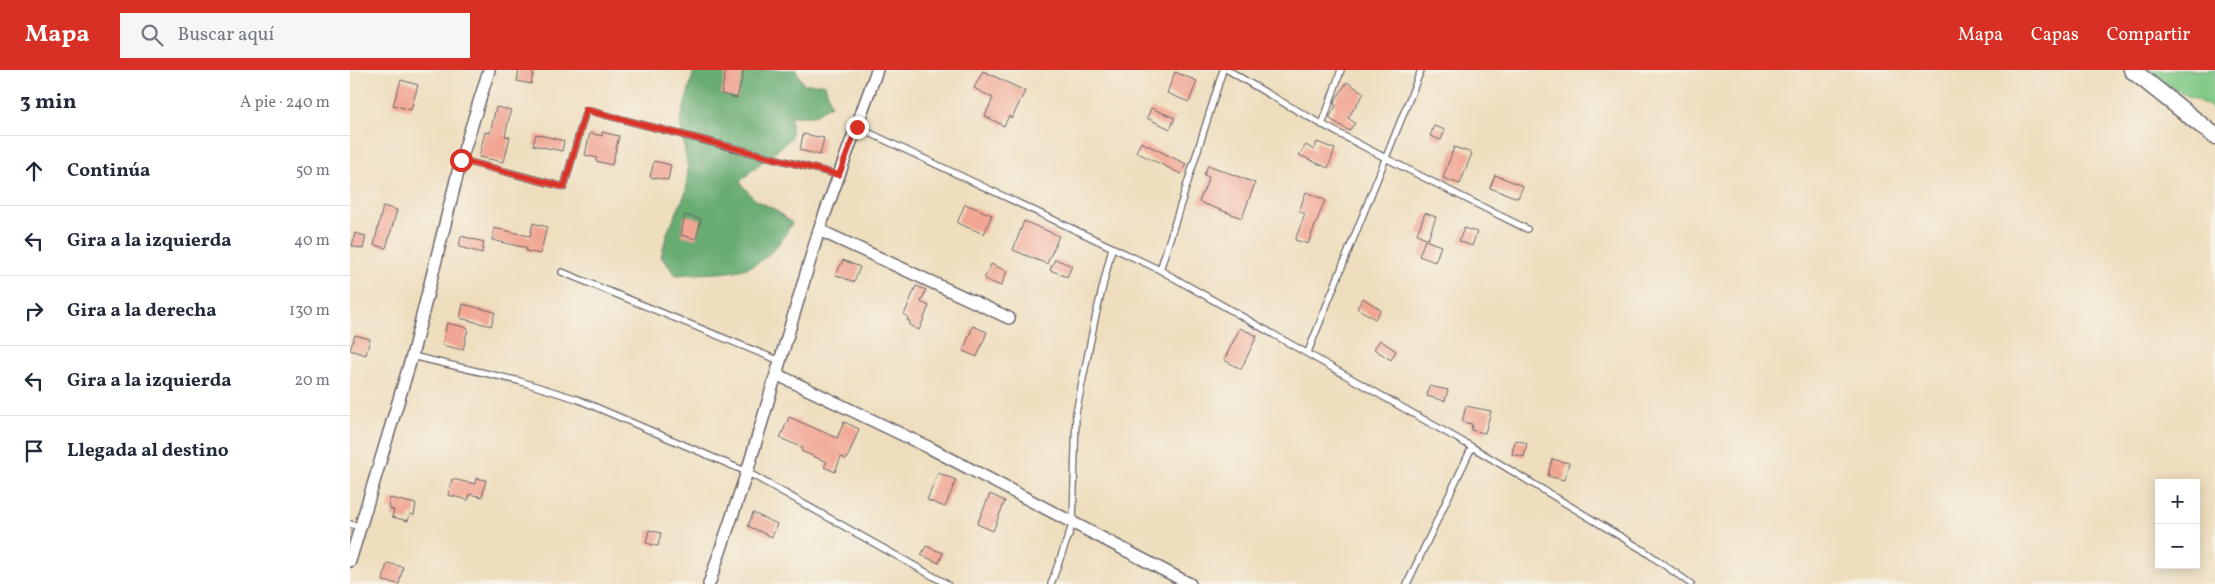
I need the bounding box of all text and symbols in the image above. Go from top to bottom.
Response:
search box [120,13,470,58]
text: Mapa [25,18,90,52]
icon: search [138,21,166,49]
text: Buscar aquí [178,22,274,48]
text: Mapa [1958,23,2003,48]
text: Capas [2031,23,2079,48]
text: Compartir [2107,23,2190,48]
text: 3 min [20,88,76,117]
text: A pie · 240 m [240,92,330,114]
route end [846,116,869,139]
route start [450,149,473,172]
icon: ahead [20,157,48,185]
text: Continúa [67,158,150,184]
text: 50 m [296,160,330,182]
icon: left [20,227,48,255]
text: Gira a la izquierda [67,228,232,254]
text: 40 m [294,230,330,252]
icon: right [20,297,48,325]
text: Gira a la derecha [67,298,217,324]
text: 130 m [289,300,330,322]
icon: left [20,367,48,395]
text: Gira a la izquierda [67,368,232,394]
text: 20 m [295,370,330,392]
icon: arrive [20,437,48,465]
text: Llegada al destino [67,438,229,464]
map controls [2155,479,2200,569]
button: + [2155,479,2200,524]
button: − [2155,524,2200,569]

